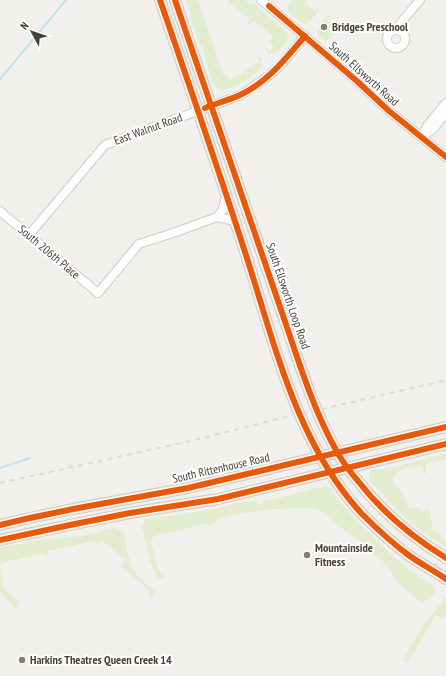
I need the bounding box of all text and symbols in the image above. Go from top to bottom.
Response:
north arrow [12,12,52,52]
text: N [17,19,32,32]
place label: Bridges Preschool [332,19,408,34]
marker: Bridges Preschool [319,22,329,32]
street label: South Ellsworth Road [326,38,402,109]
street label: East Walnut Road [112,109,184,148]
street label: South 206th Place [15,221,83,282]
street label: South Ellsworth Loop Road [263,241,314,351]
street label: South Rittenhouse Road [171,449,271,486]
place label: Mountainside Fitness [315,540,373,569]
marker: Mountainside Fitness [302,550,312,560]
place label: Harkins Theatres Queen Creek 14 [30,652,172,667]
marker: Harkins Theatres Queen Creek 14 [17,655,27,665]

